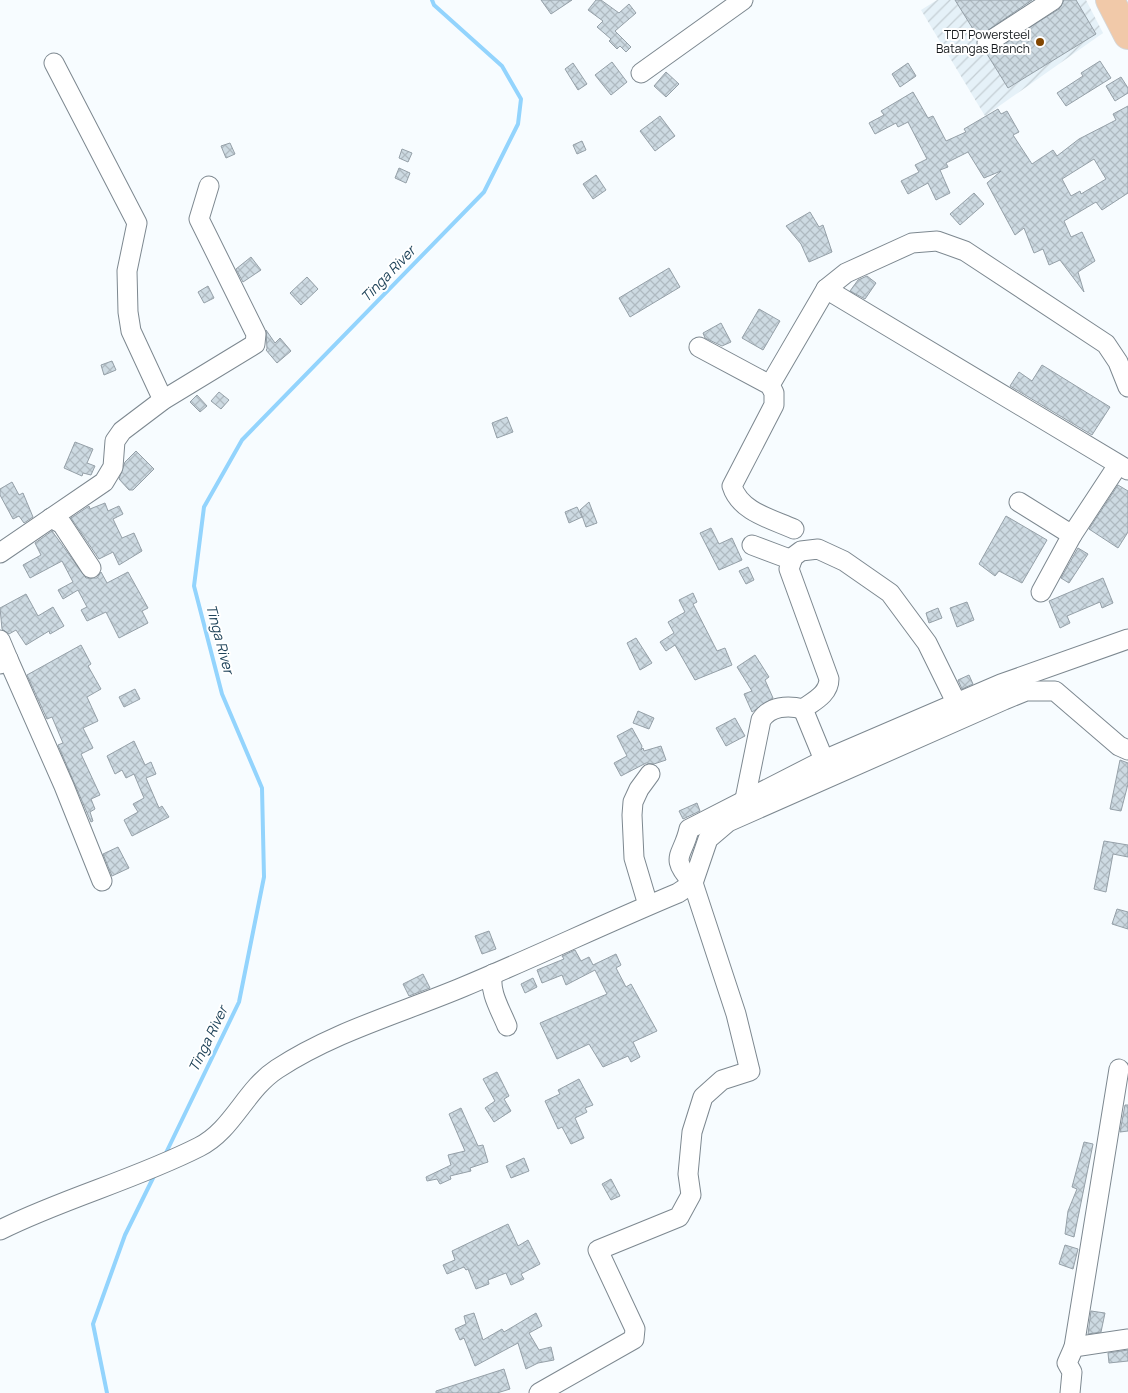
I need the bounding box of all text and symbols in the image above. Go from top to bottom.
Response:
place label: TDT Powersteel Batangas Branch [936,26,1030,57]
marker: TDT Powersteel Batangas Branch [1034,36,1046,48]
water label: Tinga River [356,240,420,306]
water label: Tinga River [202,602,239,677]
water label: Tinga River [183,1001,232,1075]

